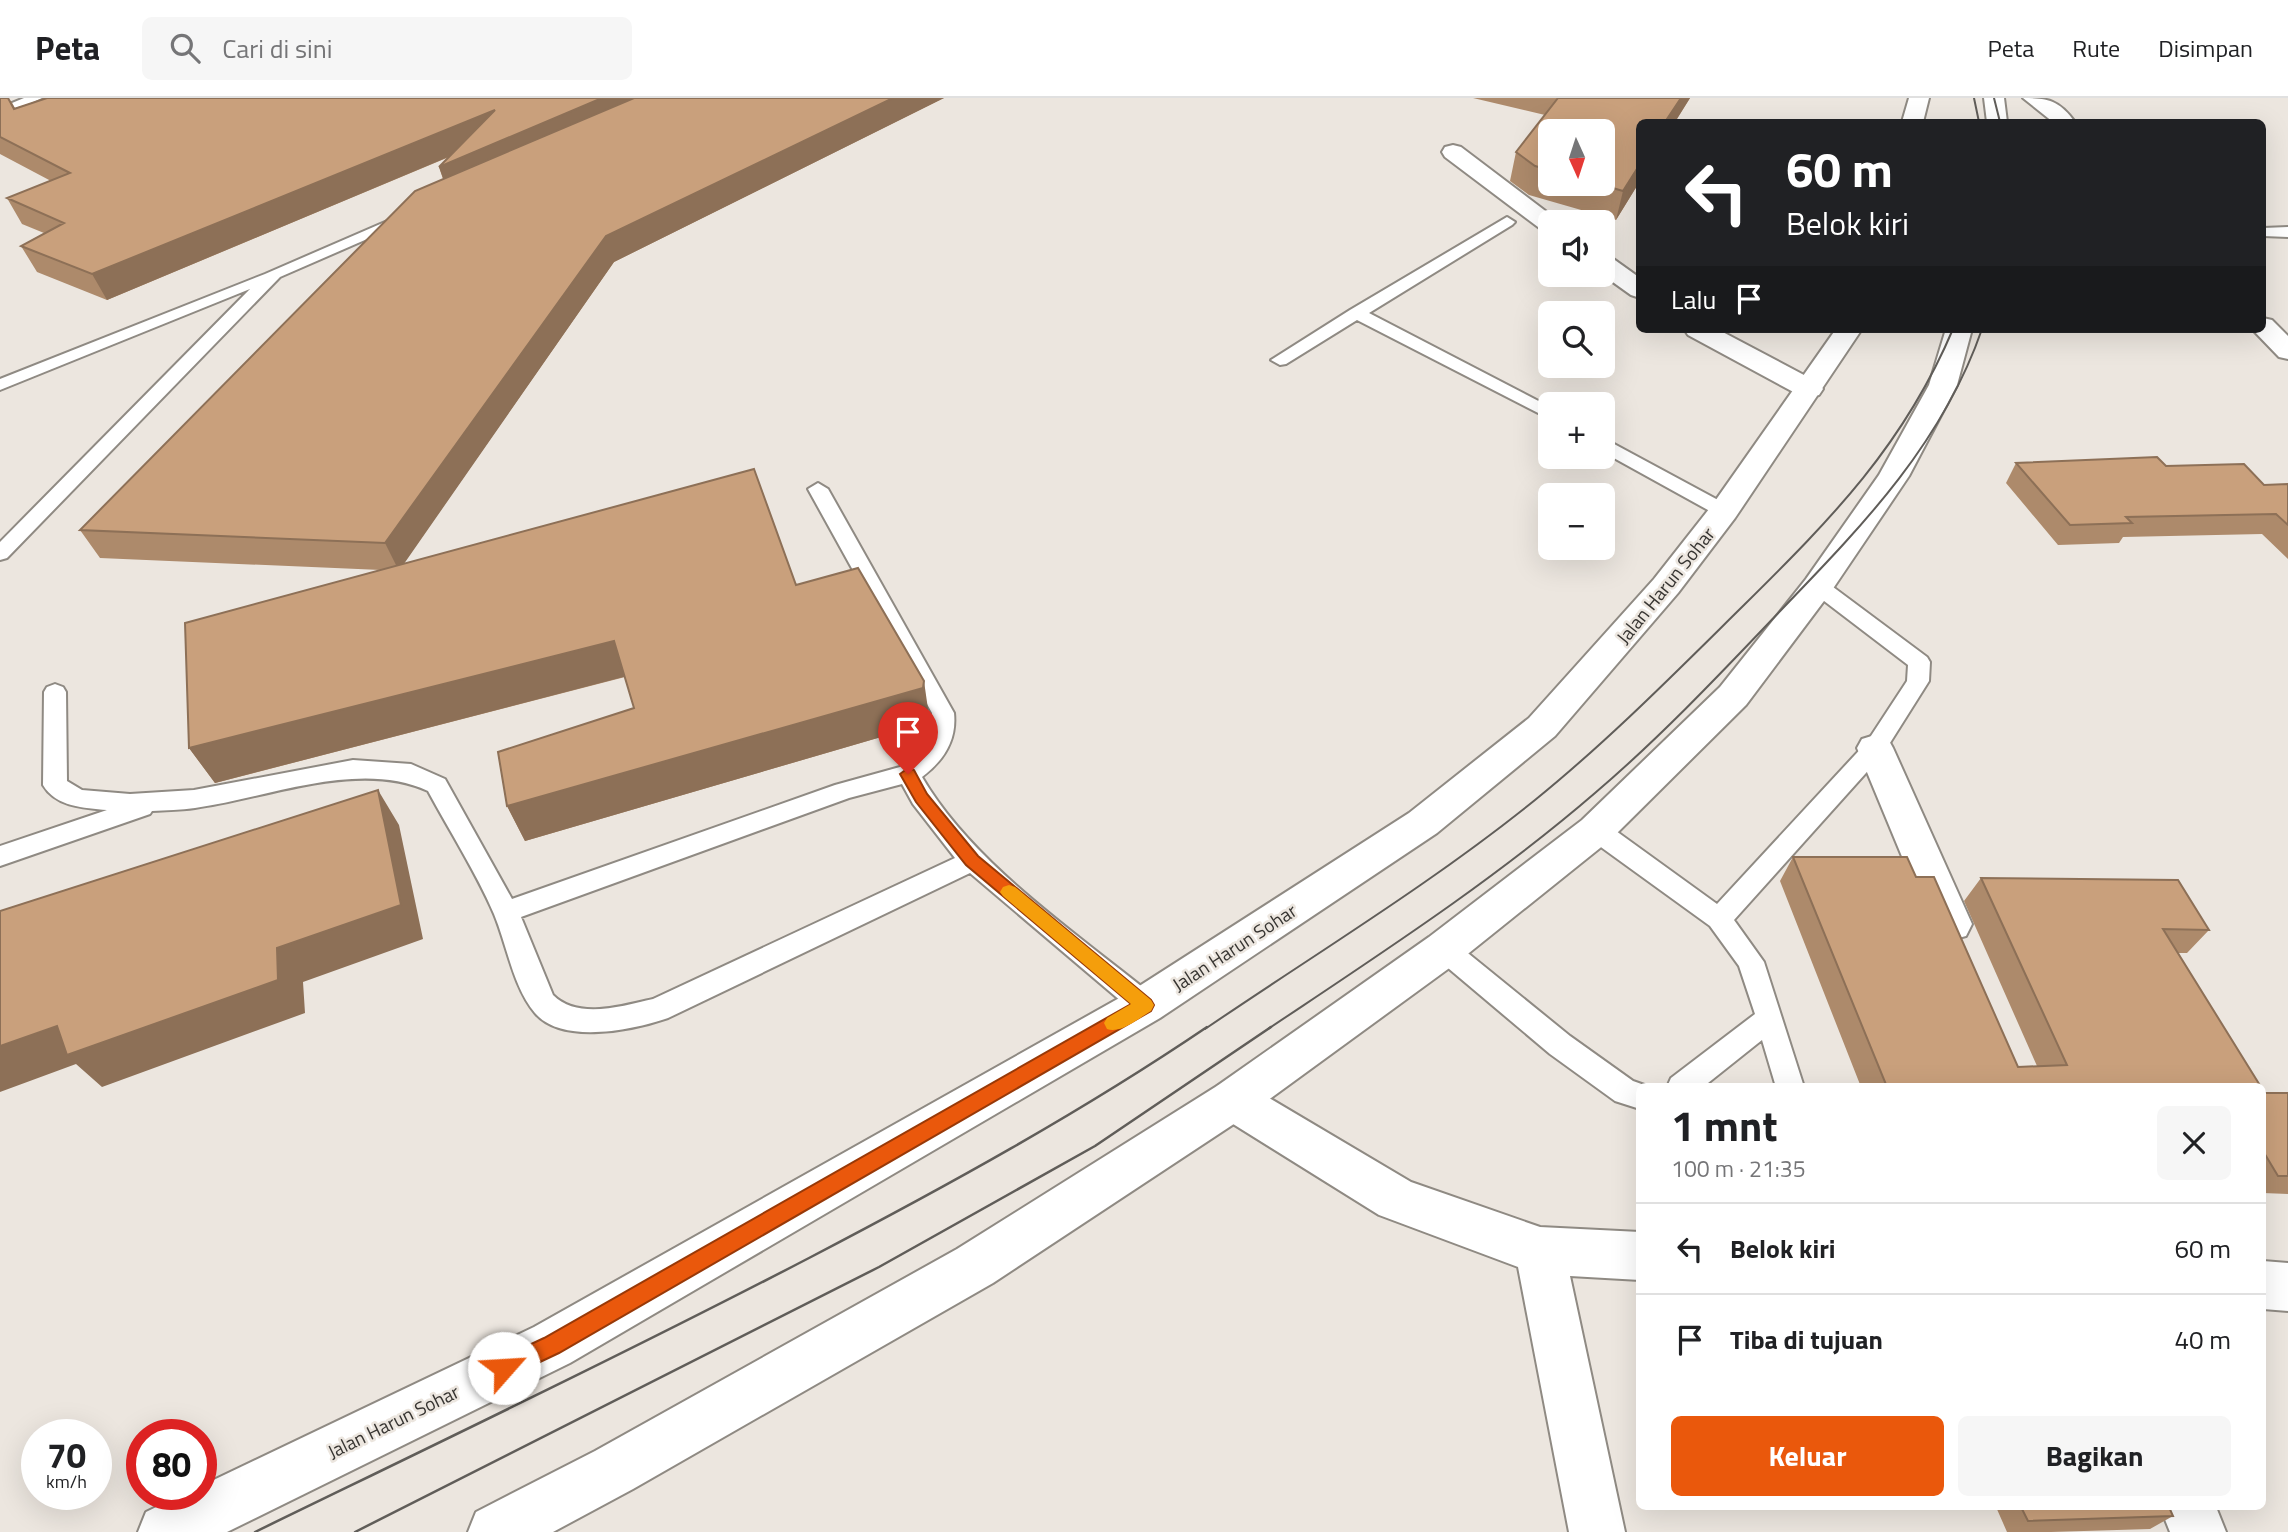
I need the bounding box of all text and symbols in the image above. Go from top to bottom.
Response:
search box [142,17,632,80]
text: Peta [35,23,100,73]
icon: search [166,29,204,67]
text: Cari di sini [222,29,332,68]
text: Peta [1988,30,2034,66]
text: Rute [2072,30,2120,66]
text: Disimpan [2158,30,2253,66]
north arrow [1538,119,1615,196]
map controls [1538,119,1615,560]
text: 60 m [1786,131,1893,206]
icon: left [1671,147,1762,238]
text: Belok kiri [1786,199,1909,247]
button: sound [1538,210,1615,287]
text: Lalu [1671,280,1716,319]
icon: arrive [1730,280,1768,318]
button: search [1538,301,1615,378]
button: + [1538,392,1615,469]
button: − [1538,483,1615,560]
street label: Jalan Harun Sohar [1609,520,1722,650]
pin [878,702,938,774]
icon: arrive [889,713,927,751]
street label: Jalan Harun Sohar [1166,896,1302,998]
text: 1 mnt [1671,1093,1778,1157]
button: close [2157,1106,2231,1180]
text: 100 m · 21:35 [1671,1151,1806,1186]
text: Belok kiri [1730,1229,1836,1268]
text: 60 m [2174,1229,2231,1268]
icon: left [1671,1230,1709,1268]
text: Tiba di tujuan [1730,1320,1883,1359]
text: 40 m [2174,1320,2231,1359]
icon: arrive [1671,1321,1709,1359]
position arrow [467,1331,541,1405]
street label: Jalan Harun Sohar [322,1376,464,1465]
button: Keluar [1671,1416,1944,1496]
button: Bagikan [1958,1416,2231,1496]
speed limit sign: 80 [126,1419,217,1510]
text: 70 [47,1428,86,1482]
text: km/h [46,1468,87,1495]

